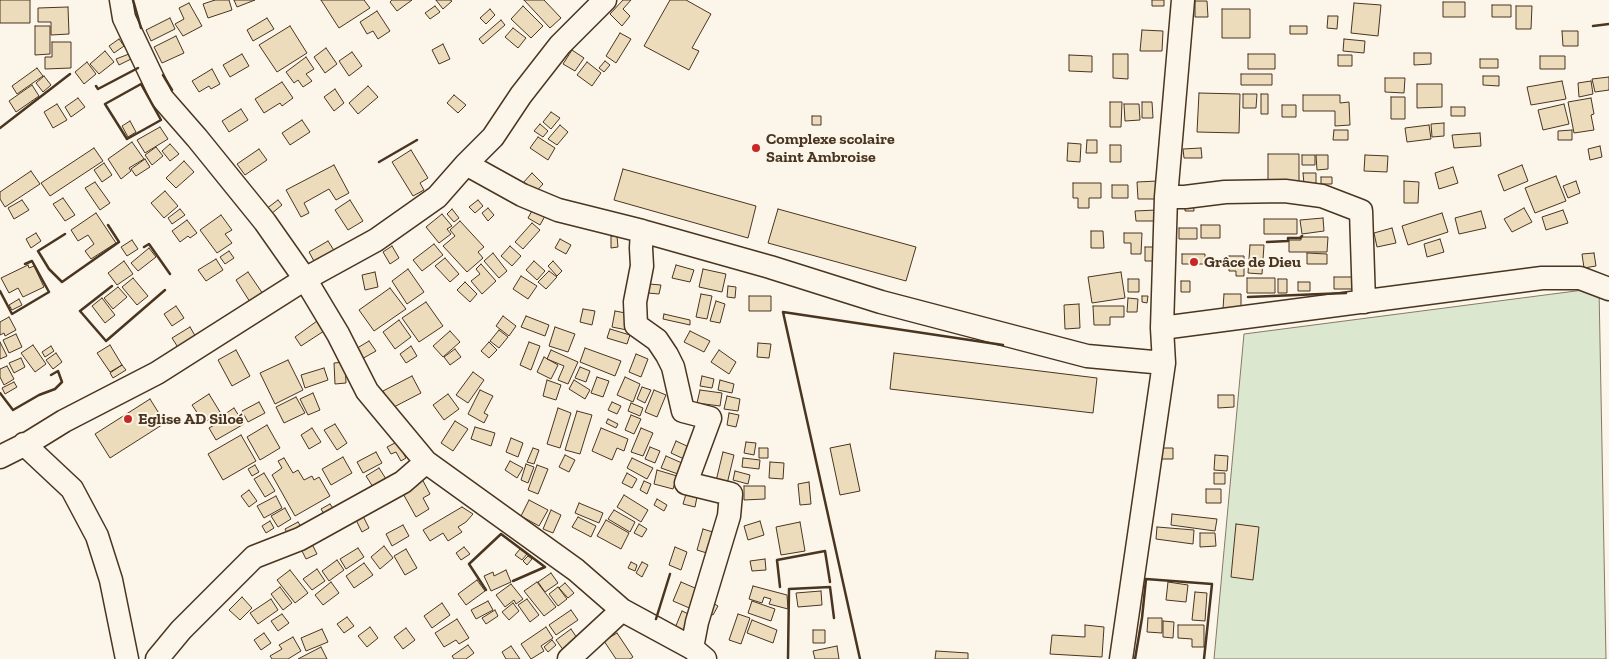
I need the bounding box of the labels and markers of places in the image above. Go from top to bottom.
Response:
place label: Complexe scolaire Saint Ambroise [766,129,895,167]
marker: Complexe scolaire Saint Ambroise [750,142,762,154]
place label: Grâce de Dieu [1204,252,1301,272]
marker: Grâce de Dieu [1188,256,1200,268]
place label: Eglise AD Siloé [138,409,243,429]
marker: Eglise AD Siloé [122,413,134,425]

